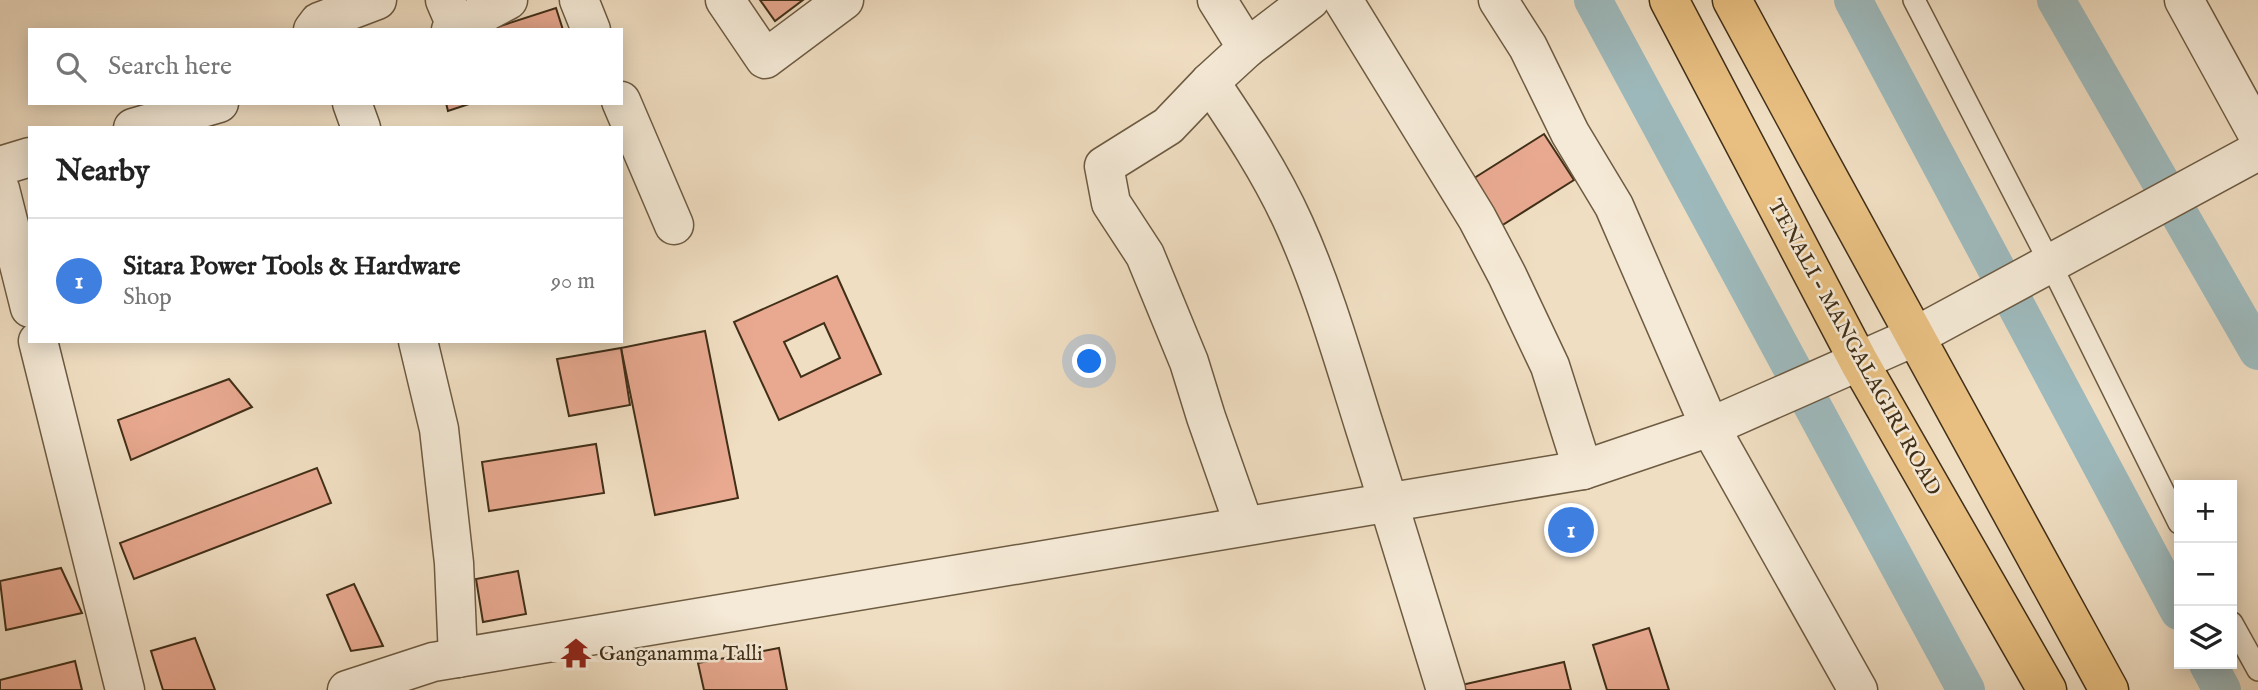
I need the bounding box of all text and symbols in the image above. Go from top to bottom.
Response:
search box [28,28,623,105]
icon: search [52,48,90,86]
text: Search here [108,50,232,83]
text: Nearby [56,153,149,191]
street label: TENALI - MANGALAGIRI ROAD [1761,195,1947,501]
text: Sitara Power Tools & Hardware [123,250,460,283]
text: 1 [75,267,83,296]
text: 90 m [551,267,595,296]
text: Shop [123,283,172,312]
your location [1072,344,1106,378]
map controls [2174,480,2237,669]
button: + [2174,480,2237,543]
pin: 1 [1548,504,1594,556]
button: − [2174,543,2237,606]
button: layers [2174,606,2237,669]
temple icon: Ganganamma Talli [559,636,593,670]
place label: Ganganamma Talli [599,641,763,668]

